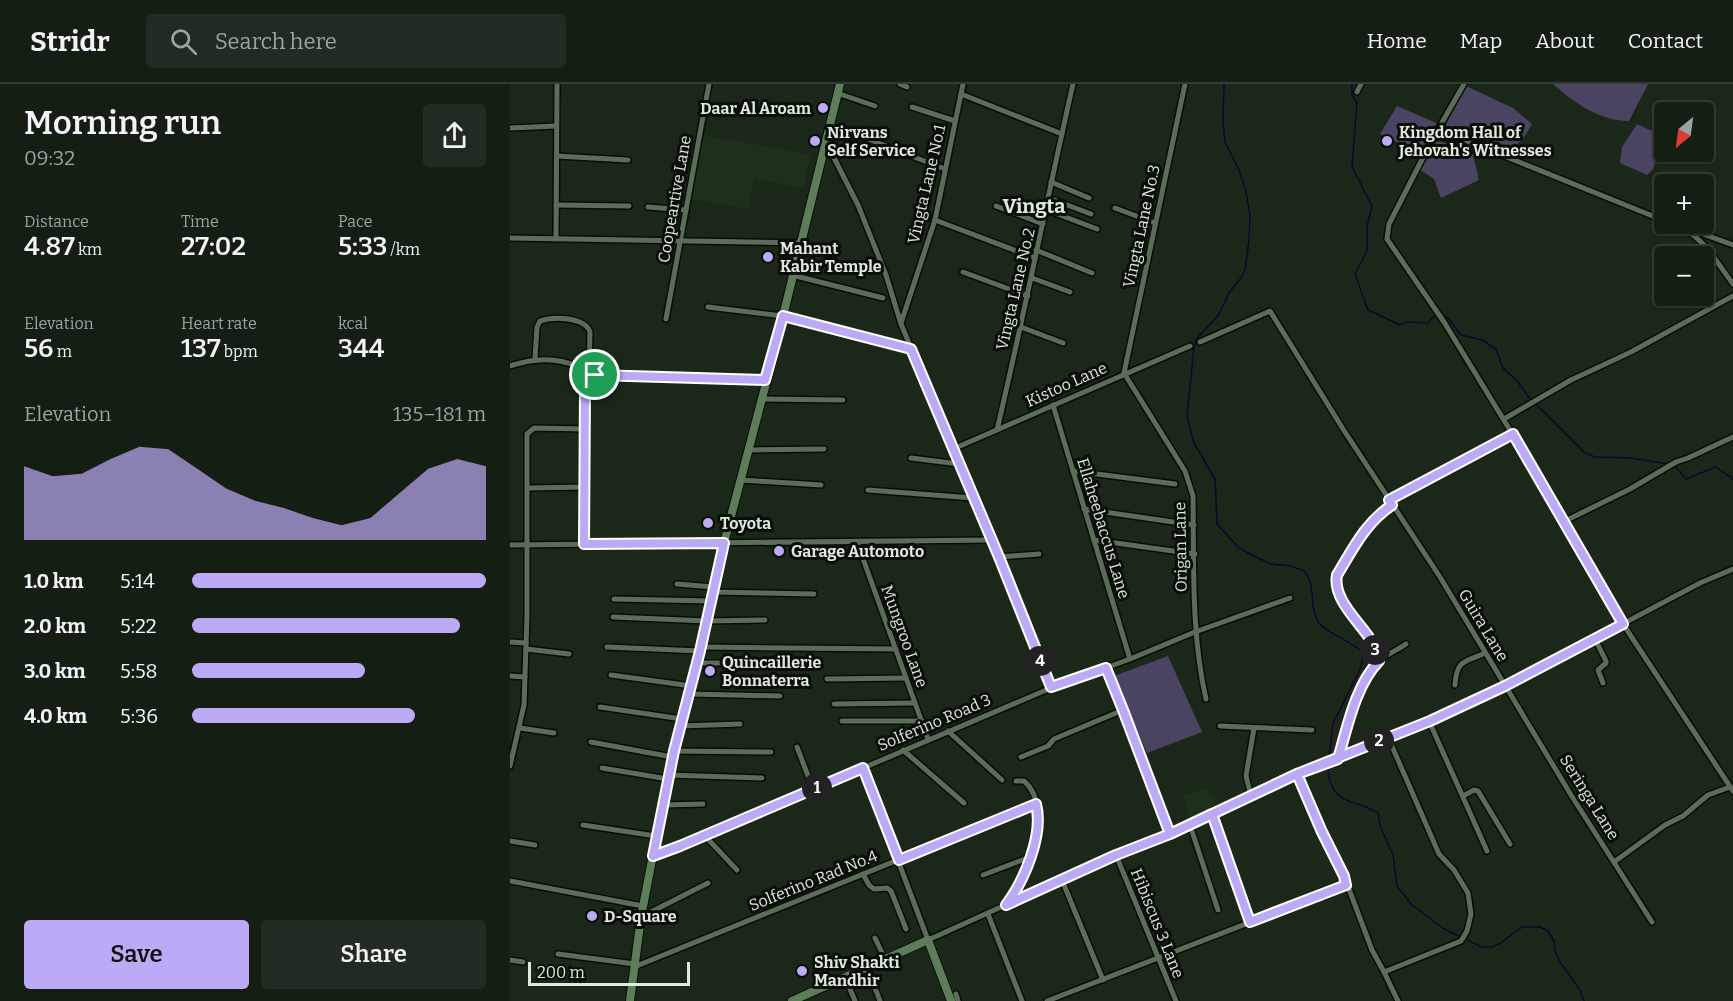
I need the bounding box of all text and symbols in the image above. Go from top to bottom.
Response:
search box [146,14,566,68]
text: Stridr [30,25,110,58]
icon: search [167,25,200,58]
text: Search here [215,28,337,55]
text: Home [1367,28,1427,54]
text: Map [1460,28,1502,54]
text: About [1535,28,1595,54]
text: Contact [1628,28,1703,54]
place label: Daar Al Aroam [700,99,812,118]
marker: Daar Al Aroam [816,101,830,115]
north arrow [1654,102,1714,162]
map controls [1654,102,1714,306]
text: Morning run [24,103,221,143]
button: share [423,104,486,167]
street label: Vingta Lane No.1 [904,122,950,246]
place label: Nirvans Self Service [827,123,916,160]
place label: Kingdom Hall of Jehovah's Witnesses [1398,123,1552,160]
street label: Coopeartive Lane [654,134,695,264]
marker: Nirvans Self Service [808,134,822,148]
marker: Kingdom Hall of Jehovah's Witnesses [1380,134,1394,148]
text: 09:32 [24,146,75,170]
street label: Vingta Lane No.3 [1119,163,1164,289]
button: + [1654,174,1714,234]
district label: Vingta [1002,194,1066,218]
text: Distance [24,212,89,231]
text: Time [181,212,219,231]
text: Pace [338,212,373,231]
street label: Vingta Lane No.2 [992,226,1039,352]
text: 4.87 [24,231,75,262]
text: 27:02 [181,231,246,262]
text: 5:33 [338,231,387,262]
place label: Mahant Kabir Temple [780,239,882,276]
text: km [75,240,102,259]
text: /km [387,240,420,259]
button: − [1654,246,1714,306]
marker: Mahant Kabir Temple [761,250,775,264]
text: Elevation [24,314,94,333]
text: Heart rate [181,314,257,333]
text: kcal [338,314,368,333]
text: 56 [24,333,53,364]
text: 137 [181,333,221,364]
text: 344 [338,333,384,364]
text: m [53,342,72,361]
text: bpm [221,342,258,361]
pin [569,349,620,400]
icon: arrive [578,358,611,391]
street label: Kistoo Lane [1023,358,1110,411]
text: Elevation [24,402,111,426]
text: 135–181 m [393,402,486,426]
street label: Ellaheebaccus Lane [1073,456,1134,601]
street label: Origan Lane [1170,502,1191,592]
place label: Toyota [720,514,771,533]
marker: Toyota [701,516,715,530]
place label: Garage Automoto [791,542,924,561]
marker: Garage Automoto [772,544,786,558]
text: 1.0 km [24,569,84,593]
text: 5:14 [120,569,155,593]
street label: Mungroo Lane [877,582,932,690]
street label: Guira Lane [1455,586,1513,665]
text: 2.0 km [24,614,86,638]
text: 5:22 [120,614,157,638]
pin: 3 [1360,635,1390,665]
text: 3 [1370,640,1380,659]
pin: 4 [1025,646,1055,676]
text: 4 [1035,651,1045,670]
place label: Quincaillerie Bonnaterra [722,653,821,690]
text: 3.0 km [24,659,86,683]
text: 5:58 [120,659,158,683]
marker: Quincaillerie Bonnaterra [703,664,717,678]
street label: Solferino Road 3 [875,690,994,755]
text: 4.0 km [24,704,87,728]
text: 5:36 [120,704,158,728]
pin: 2 [1364,726,1394,756]
text: 2 [1374,731,1384,750]
street label: Seringa Lane [1556,751,1623,843]
pin: 1 [802,773,832,803]
text: 1 [814,778,820,797]
street label: Solferino Rad No.4 [746,846,881,915]
street label: Hibiscus 3 Lane [1127,866,1188,981]
place label: D-Square [604,907,677,926]
marker: D-Square [585,909,599,923]
button: Save [24,920,249,989]
button: Share [261,920,486,989]
place label: Shiv Shakti Mandhir [814,953,900,990]
scale bar [528,959,690,986]
text: 200 m [537,963,585,982]
marker: Shiv Shakti Mandhir [795,964,809,978]

